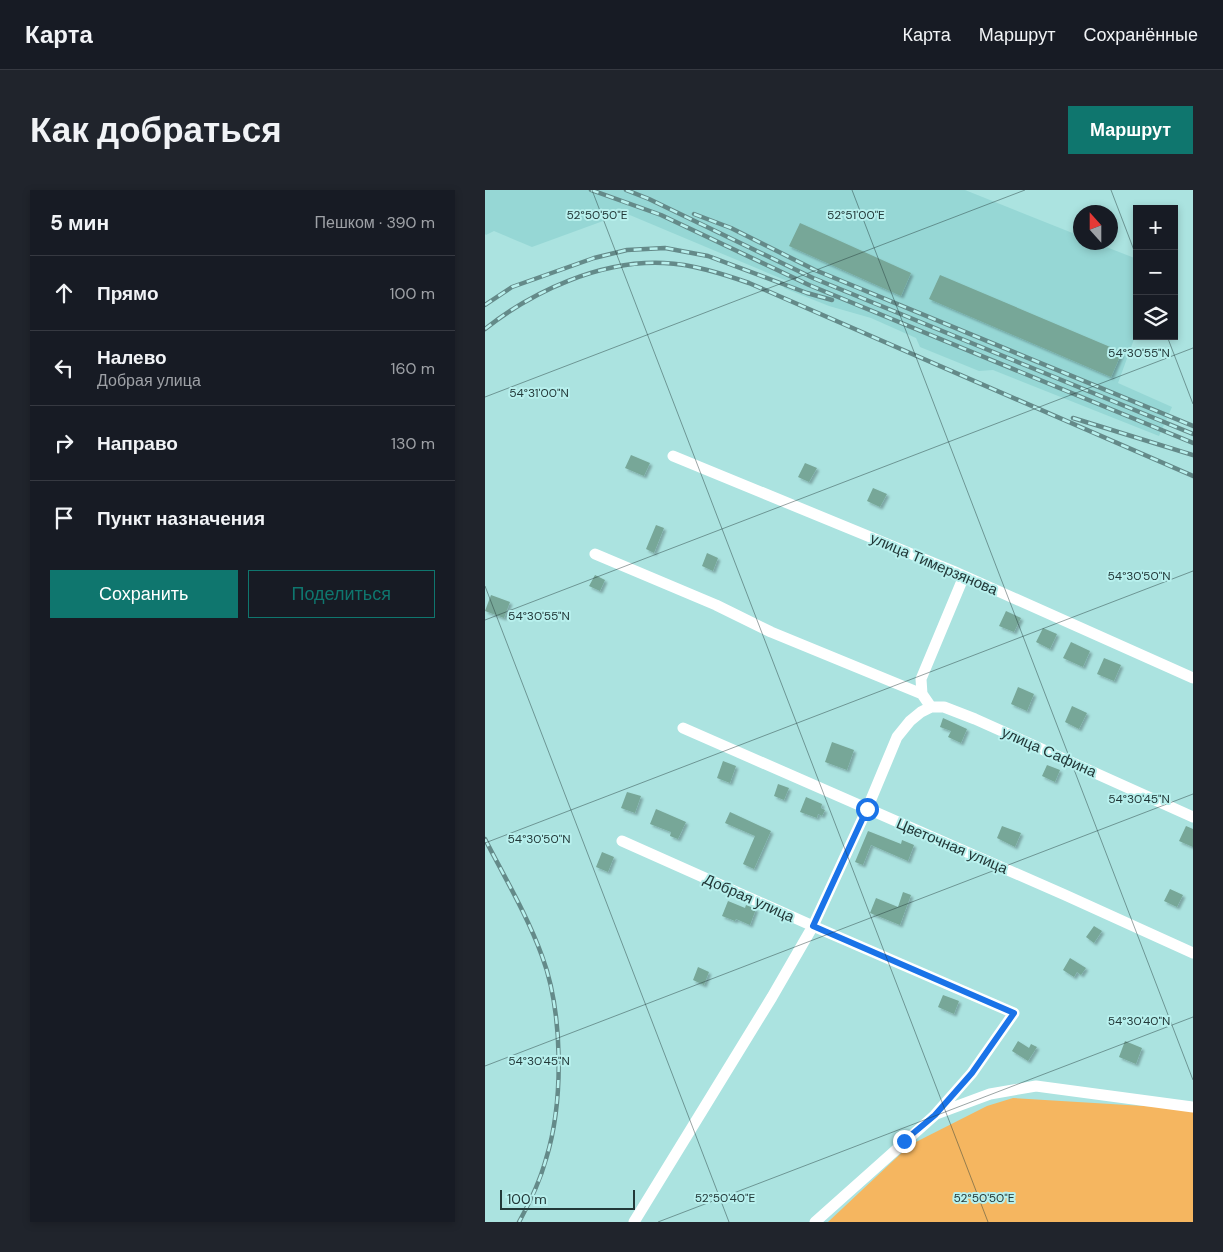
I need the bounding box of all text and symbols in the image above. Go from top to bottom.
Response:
text: Карта [25,19,93,50]
text: Карта [903,23,951,47]
text: Маршрут [979,23,1055,47]
text: Сохранённые [1083,23,1198,47]
button: Маршрут [1068,106,1193,154]
text: Как добраться [30,107,282,153]
north arrow [1073,205,1118,250]
map controls [1133,205,1178,340]
button: + [1133,205,1178,250]
text: 52°50'50"E [566,207,628,223]
text: 52°51'00"E [827,207,885,223]
text: 5 мин [50,209,109,237]
text: Пешком · 390 m [315,212,435,233]
button: − [1133,250,1178,295]
icon: ahead [50,279,78,307]
text: Прямо [97,281,159,306]
text: 100 m [390,283,435,304]
button: layers [1133,295,1178,340]
text: Налево [97,345,167,370]
text: 54°30'55"N [1108,345,1170,361]
icon: left [50,354,78,382]
text: 160 m [391,358,435,379]
text: Добрая улица [97,370,201,391]
text: 54°31'00"N [509,385,569,401]
icon: right [50,429,78,457]
text: Направо [97,431,178,456]
text: 130 m [391,433,435,454]
icon: arrive [50,504,78,532]
text: Пункт назначения [97,506,265,531]
street label: улица Тимерзянова [867,528,1001,600]
text: 54°30'50"N [1108,568,1170,584]
button: Сохранить [50,570,238,618]
button: Поделиться [248,570,435,618]
text: 54°30'55"N [508,608,570,624]
street label: улица Сафина [998,722,1100,782]
text: 54°30'45"N [1108,791,1170,807]
route start [856,798,879,821]
street label: Цветочная улица [893,813,1011,879]
text: 54°30'50"N [508,831,570,847]
street label: Добрая улица [700,869,798,927]
text: 54°30'40"N [1108,1013,1170,1029]
text: 54°30'45"N [508,1053,570,1069]
route end [893,1130,916,1153]
scale bar [500,1187,635,1210]
text: 100 m [507,1190,547,1208]
text: 52°50'40"E [695,1190,756,1206]
text: 52°50'50"E [953,1190,1015,1206]

